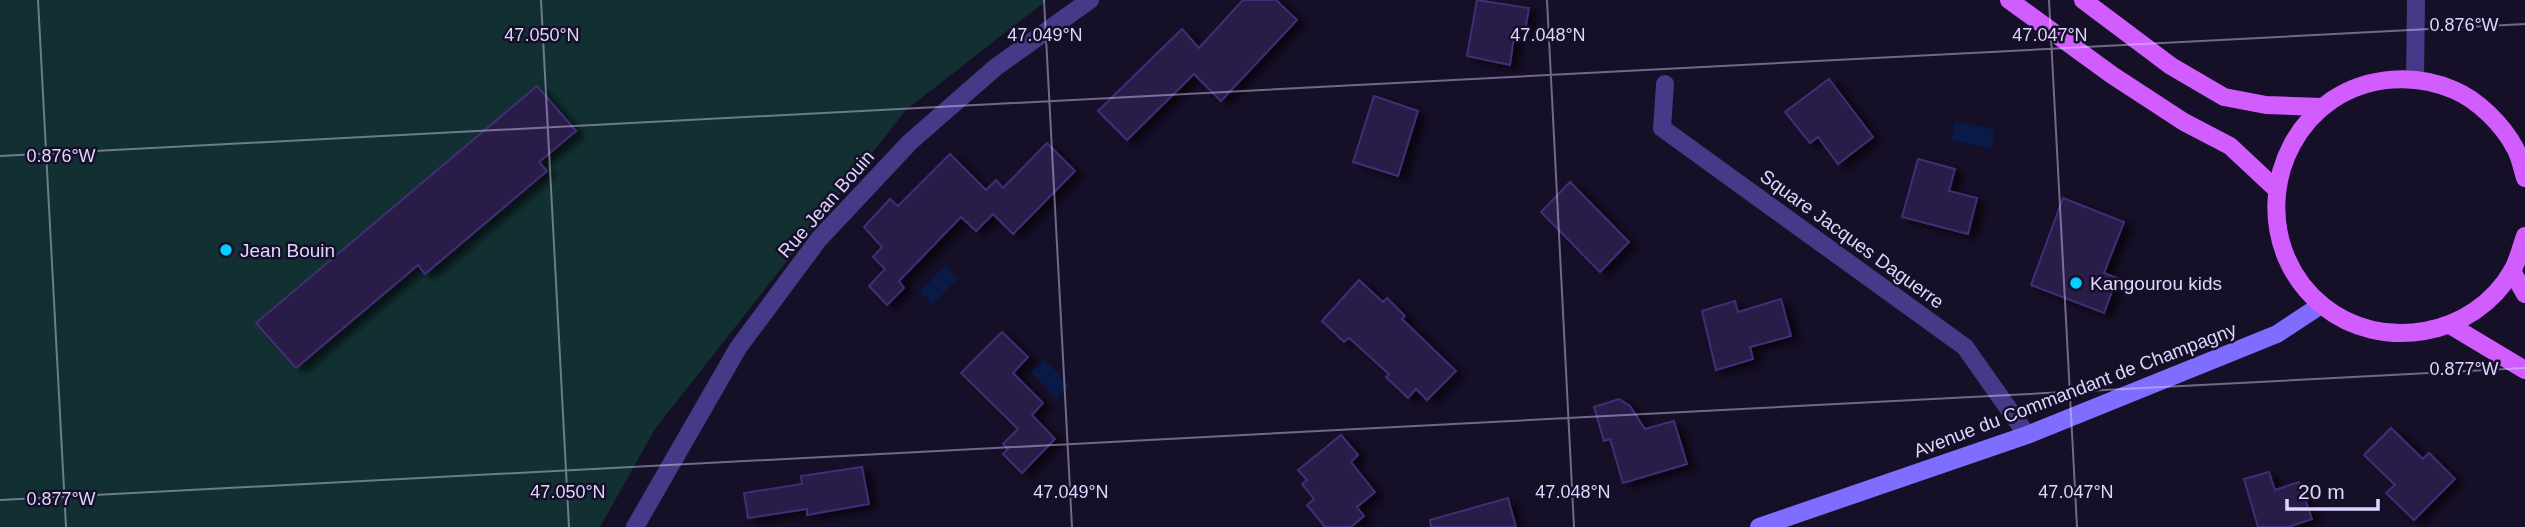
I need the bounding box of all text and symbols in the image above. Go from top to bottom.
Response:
text: 0.876°W [2429,15,2499,35]
text: 47.050°N [504,25,580,45]
text: 47.049°N [1007,25,1083,45]
text: 47.048°N [1510,25,1586,45]
text: 47.047°N [2012,25,2088,45]
text: 0.876°W [26,146,96,166]
street label: Rue Jean Bouin [774,146,878,262]
street label: Square Jacques Daguerre [1756,165,1948,313]
place label: Jean Bouin [240,240,335,261]
marker: Jean Bouin [218,242,234,258]
place label: Kangourou kids [2090,273,2222,294]
marker: Kangourou kids [2068,275,2084,291]
street label: Avenue du Commandant de Champagny [1911,318,2240,461]
text: 0.877°W [2429,359,2499,379]
scale bar [2287,468,2378,512]
text: 20 m [2298,480,2345,503]
text: 47.050°N [530,482,606,502]
text: 47.049°N [1033,482,1109,502]
text: 47.048°N [1535,482,1611,502]
text: 47.047°N [2038,482,2114,502]
text: 0.877°W [26,489,96,509]

